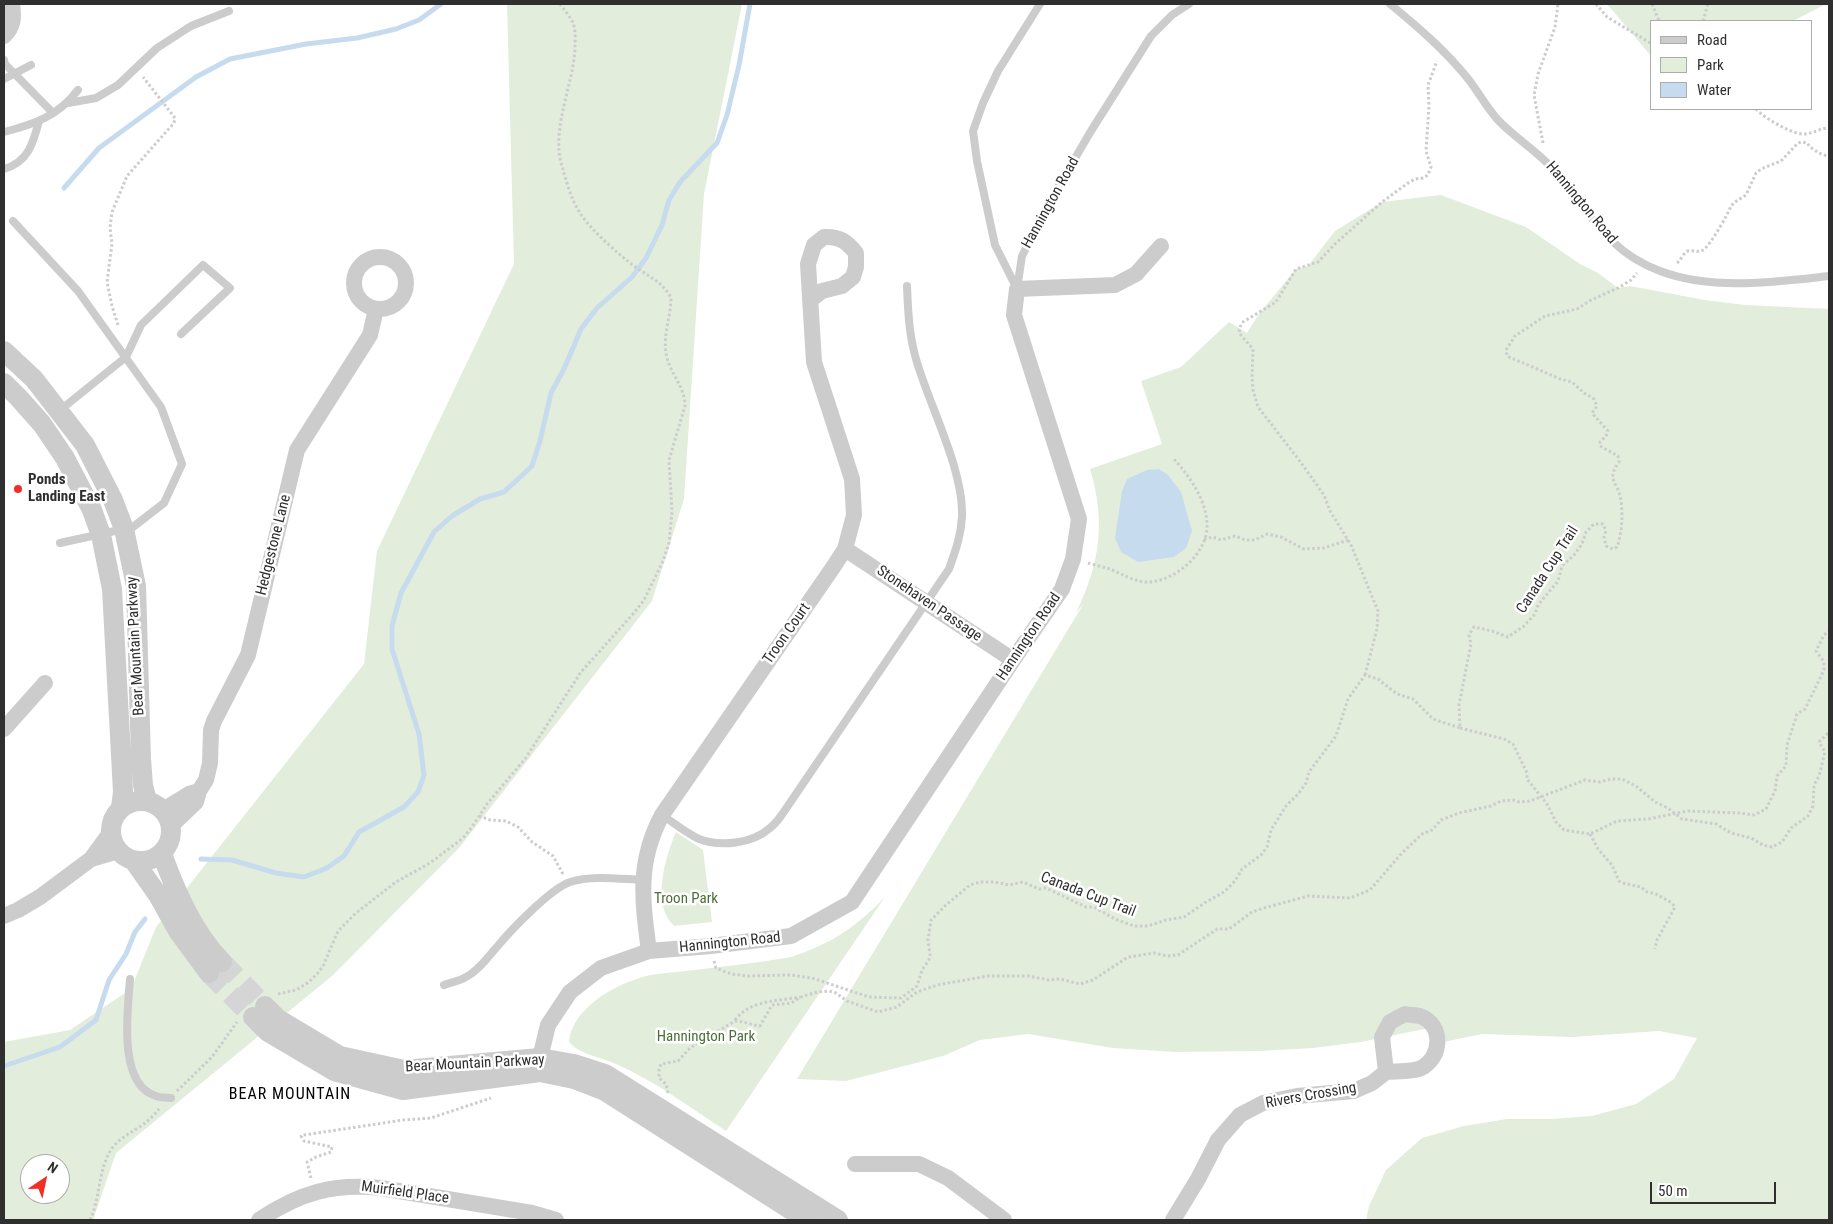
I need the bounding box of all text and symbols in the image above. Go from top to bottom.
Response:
legend [1650,20,1813,110]
text: Road [1697,31,1727,49]
text: Park [1697,56,1724,74]
text: Water [1697,81,1731,99]
street label: Hannington Road [1018,154,1084,252]
street label: Hannington Road [1541,158,1621,248]
place label: Ponds Landing East [28,471,105,506]
marker: Ponds Landing East [12,483,24,495]
street label: Hedgestone Lane [253,493,295,597]
street label: Canada Cup Trail [1513,523,1583,617]
street label: Stonehaven Passage [873,562,985,646]
street label: Bear Mountain Parkway [123,576,149,716]
street label: Hannington Road [993,590,1065,684]
street label: Troon Court [760,600,814,668]
street label: Canada Cup Trail [1038,869,1138,921]
park label: Troon Park [654,890,718,908]
street label: Hannington Road [678,929,782,957]
park label: Hannington Park [657,1028,755,1046]
street label: Bear Mountain Parkway [405,1051,545,1077]
street label: Rivers Crossing [1264,1079,1358,1113]
district label: BEAR MOUNTAIN [227,1085,353,1105]
north arrow [20,1154,70,1204]
text: N [45,1158,61,1176]
scale bar [1653,1172,1779,1204]
street label: Muirfield Place [360,1178,450,1208]
text: 50 m [1658,1182,1688,1200]

